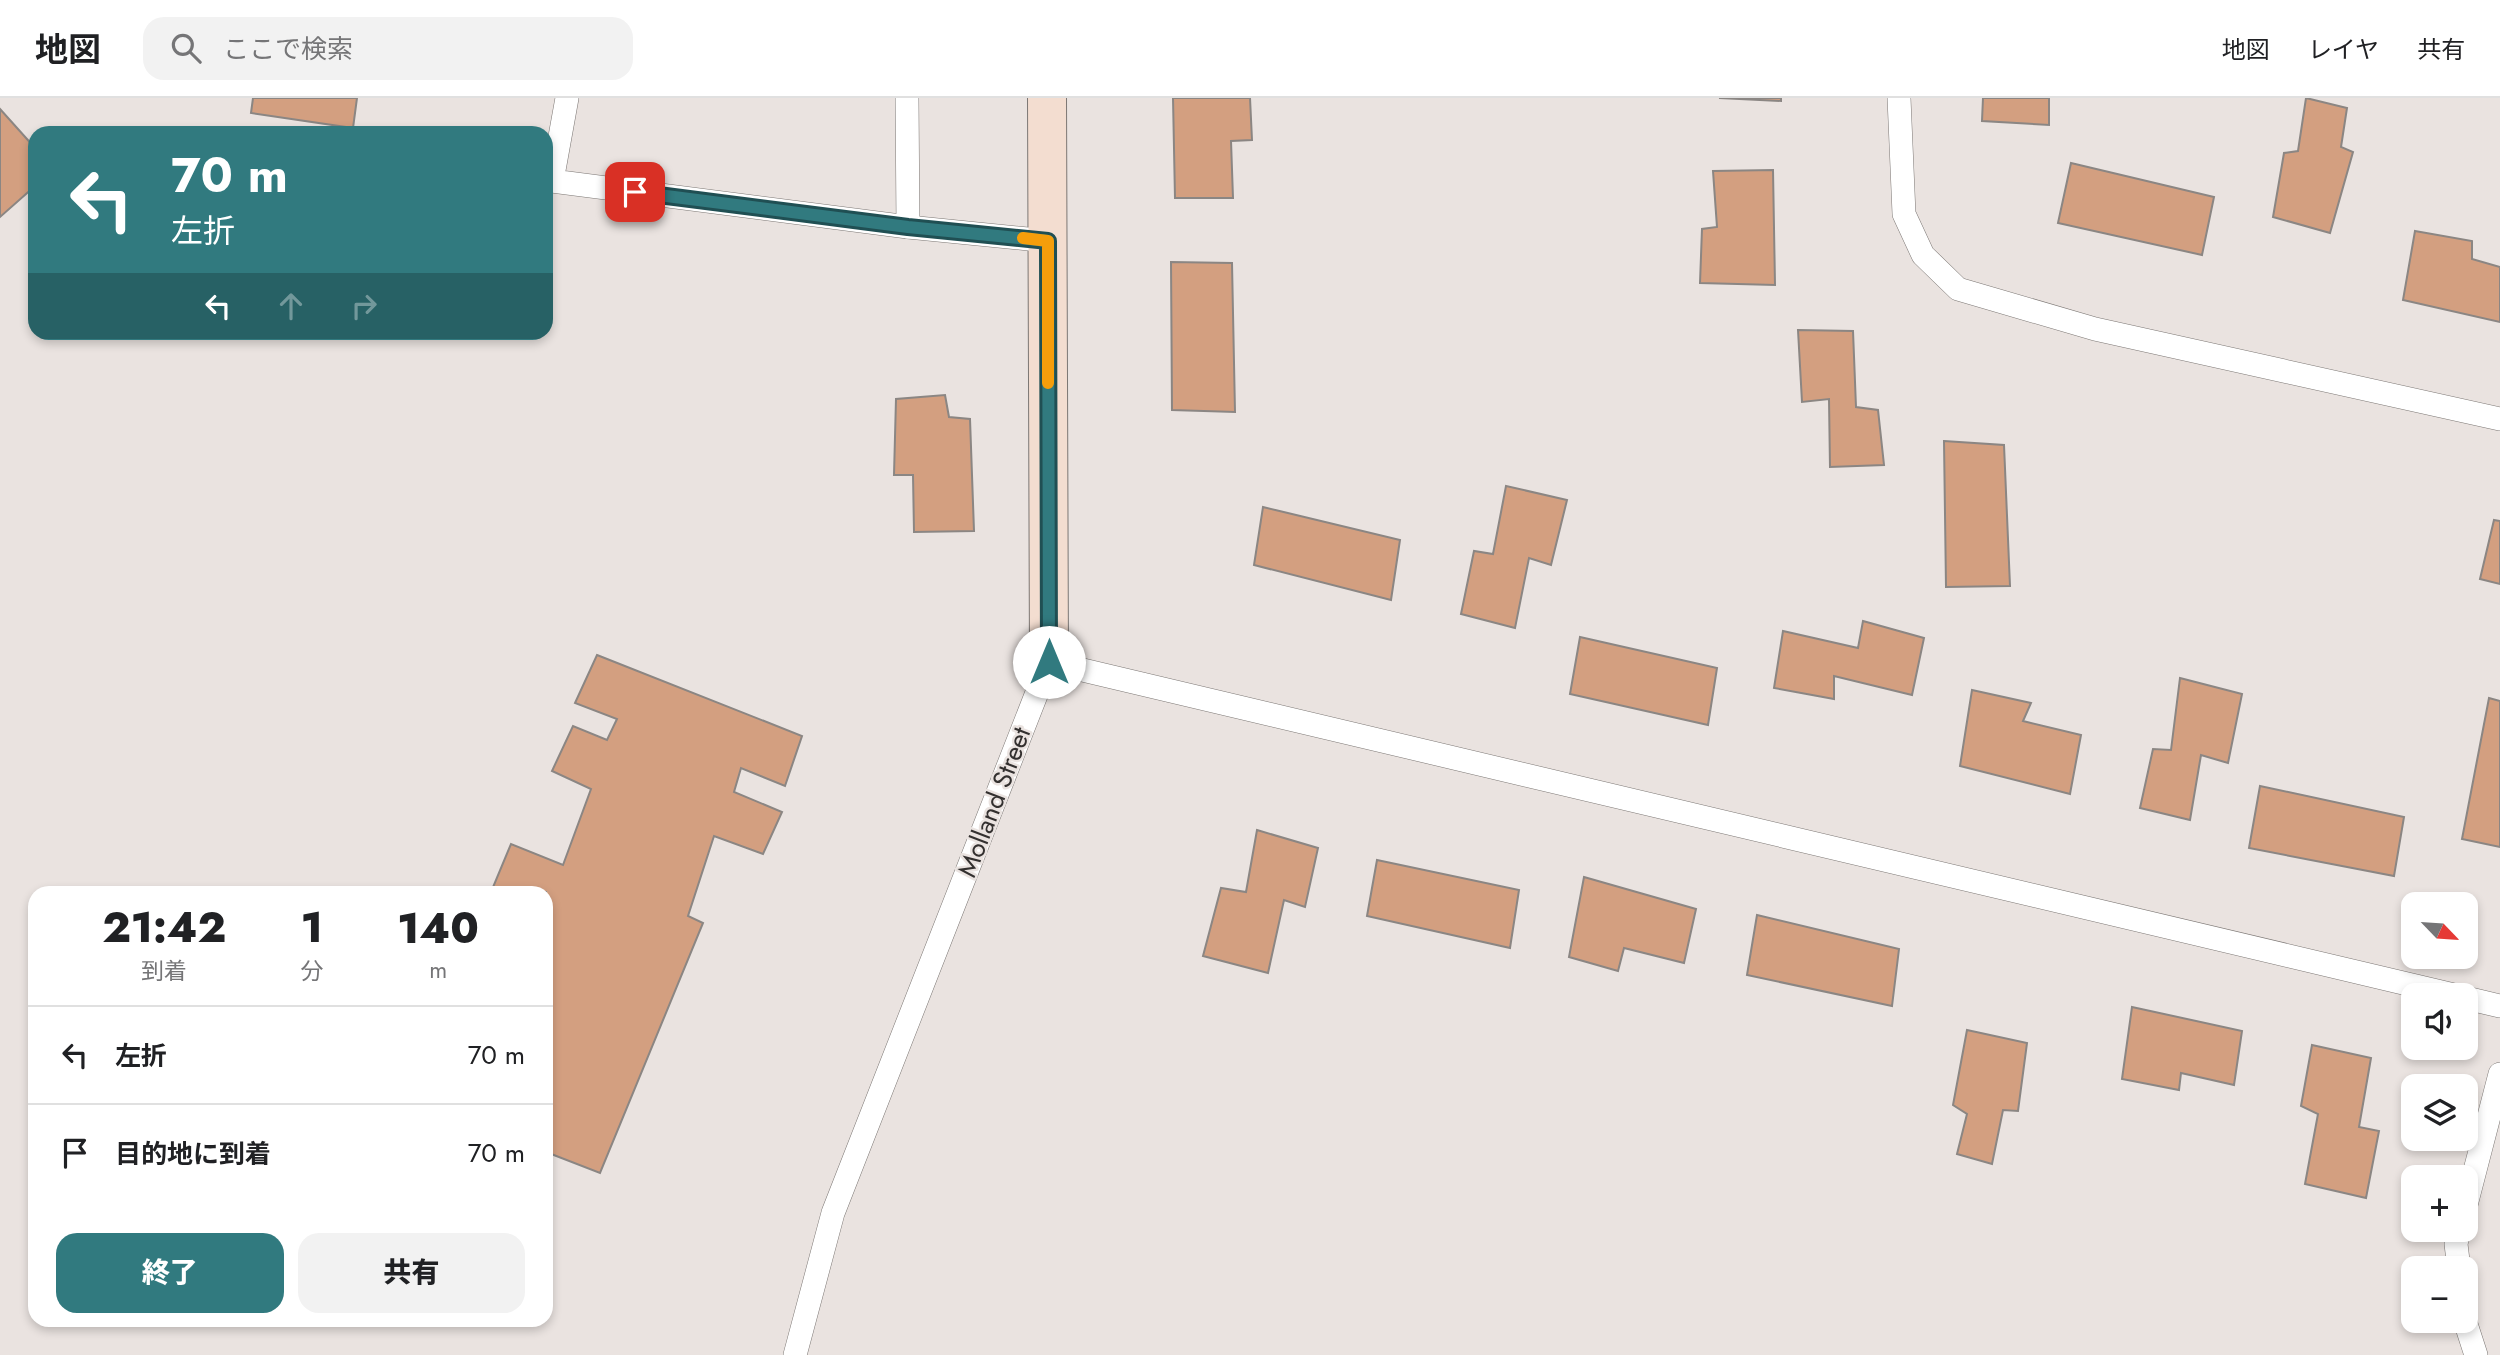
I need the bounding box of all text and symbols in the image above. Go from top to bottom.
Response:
search box [143,17,633,80]
text: 地図 [35,26,101,73]
icon: search [167,29,205,67]
text: ここで検索 [223,30,353,68]
text: 地図 [2222,32,2270,67]
text: レイヤ [2308,32,2379,67]
text: 共有 [2417,32,2465,67]
text: 70 m [171,140,288,210]
icon: left [56,154,147,245]
pin [605,162,665,222]
icon: arrive [616,173,654,211]
text: 左折 [171,208,235,254]
icon: left [199,287,237,325]
icon: ahead [272,287,310,325]
icon: right [345,287,383,325]
position arrow [1012,625,1086,699]
street label: Molland Street [948,721,1040,883]
north arrow [2401,892,2478,970]
map controls [2401,892,2478,1333]
text: 21:42 [102,897,226,958]
text: 1 [301,897,323,958]
text: 140 [397,898,479,959]
text: m [429,953,447,987]
text: 到着 [141,954,187,988]
text: 分 [300,954,323,988]
button: sound [2401,983,2478,1060]
icon: left [56,1036,94,1074]
text: 70 m [468,1036,525,1074]
text: 左折 [115,1037,167,1075]
button: layers [2401,1074,2478,1151]
icon: arrive [56,1134,94,1172]
text: 70 m [468,1134,525,1172]
text: 目的地に到着 [115,1135,271,1173]
button: + [2401,1165,2478,1242]
button: 終了 [56,1233,284,1313]
button: 共有 [298,1233,525,1313]
button: − [2401,1256,2478,1333]

